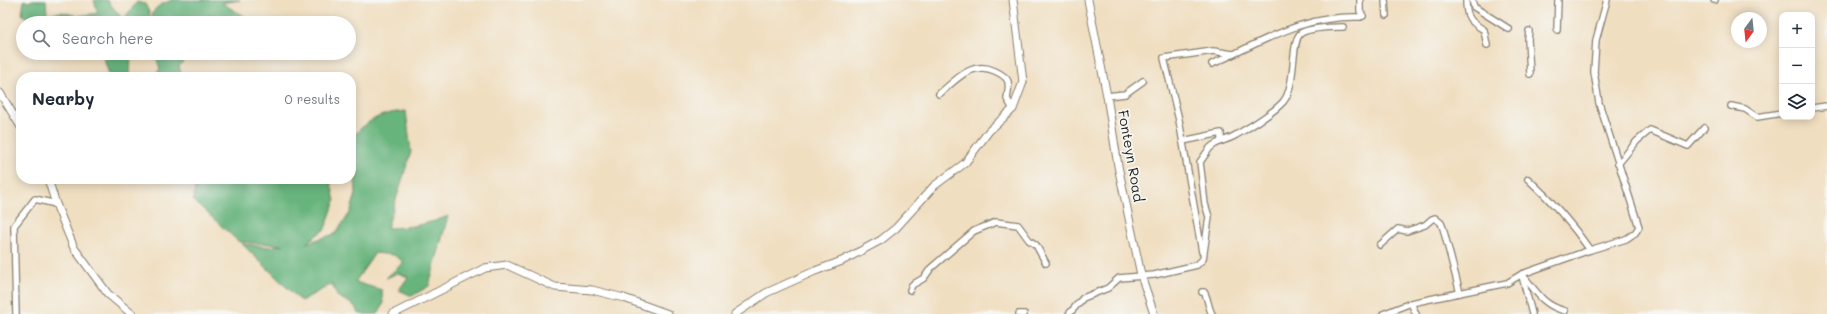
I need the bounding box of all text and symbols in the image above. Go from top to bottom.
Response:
north arrow [1731,12,1767,48]
map controls [1779,12,1815,120]
button: + [1779,12,1815,48]
search box [16,16,356,60]
icon: search [30,27,52,49]
text: Search here [62,28,153,48]
button: − [1779,48,1815,84]
button: layers [1779,84,1815,120]
text: Nearby [32,87,94,109]
text: 0 results [285,90,340,107]
street label: Fonteyn Road [1114,108,1149,204]

